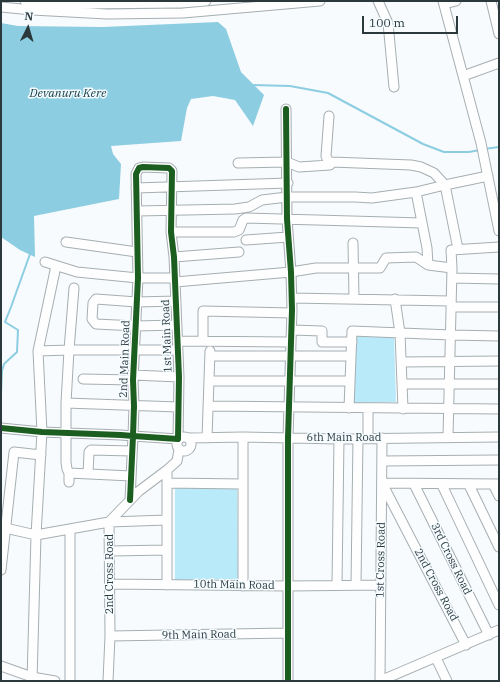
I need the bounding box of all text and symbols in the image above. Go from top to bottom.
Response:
north arrow [8,8,48,48]
scale bar [364,8,460,34]
text: N [24,9,34,23]
text: 100 m [369,15,405,30]
water label: Devanuru Kere [30,87,106,101]
street label: 1st Main Road [159,299,175,373]
street label: 2nd Main Road [117,320,133,398]
street label: 6th Main Road [307,431,381,445]
street label: 3rd Cross Road [428,521,474,597]
street label: 1st Cross Road [374,522,388,598]
street label: 2nd Cross Road [103,534,117,614]
street label: 2nd Cross Road [411,546,461,624]
street label: 10th Main Road [193,578,275,592]
street label: 9th Main Road [162,628,236,642]

